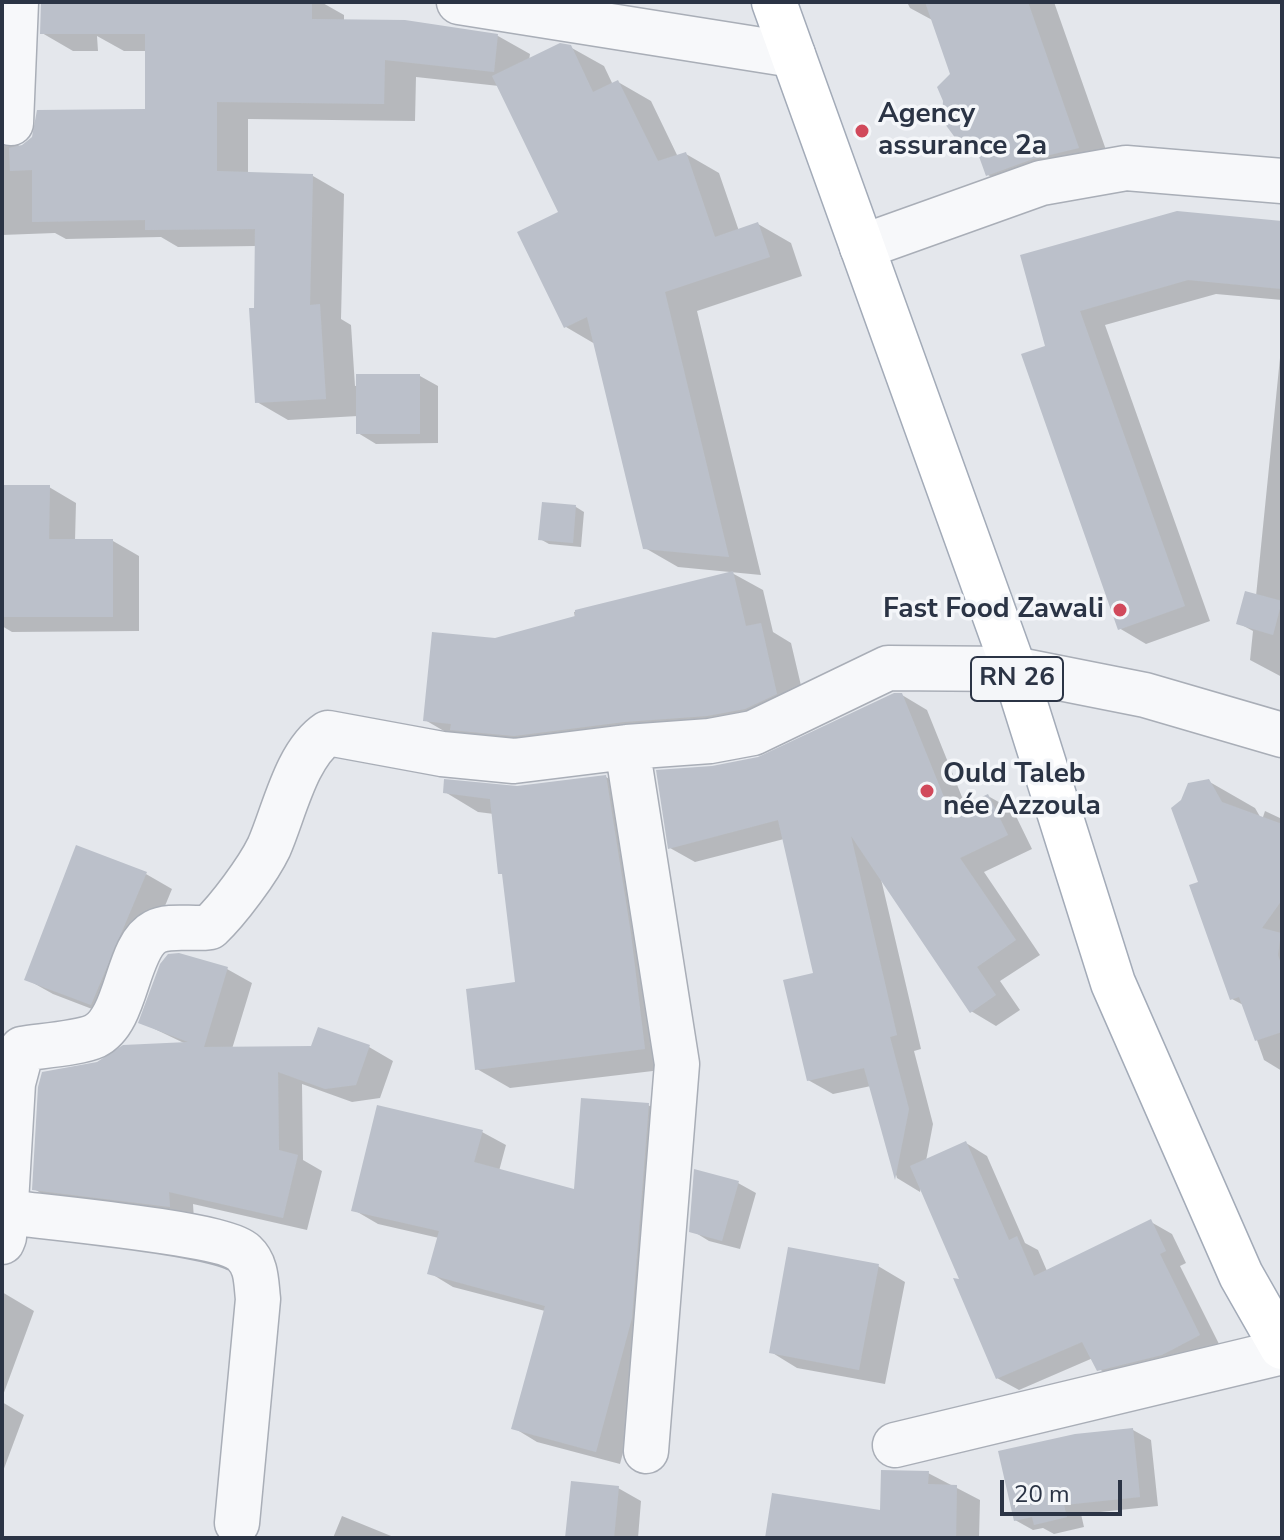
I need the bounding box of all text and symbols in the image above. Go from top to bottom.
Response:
place label: Agency assurance 2a [878,98,1047,164]
marker: Agency assurance 2a [853,122,871,140]
place label: Fast Food Zawali [883,593,1104,627]
marker: Fast Food Zawali [1111,601,1129,619]
road number: RN 26 [971,657,1063,701]
place label: Ould Taleb née Azzoula [943,758,1101,824]
marker: Ould Taleb née Azzoula [918,782,936,800]
scale bar [1004,1464,1126,1514]
text: 20 m [1014,1478,1070,1510]

